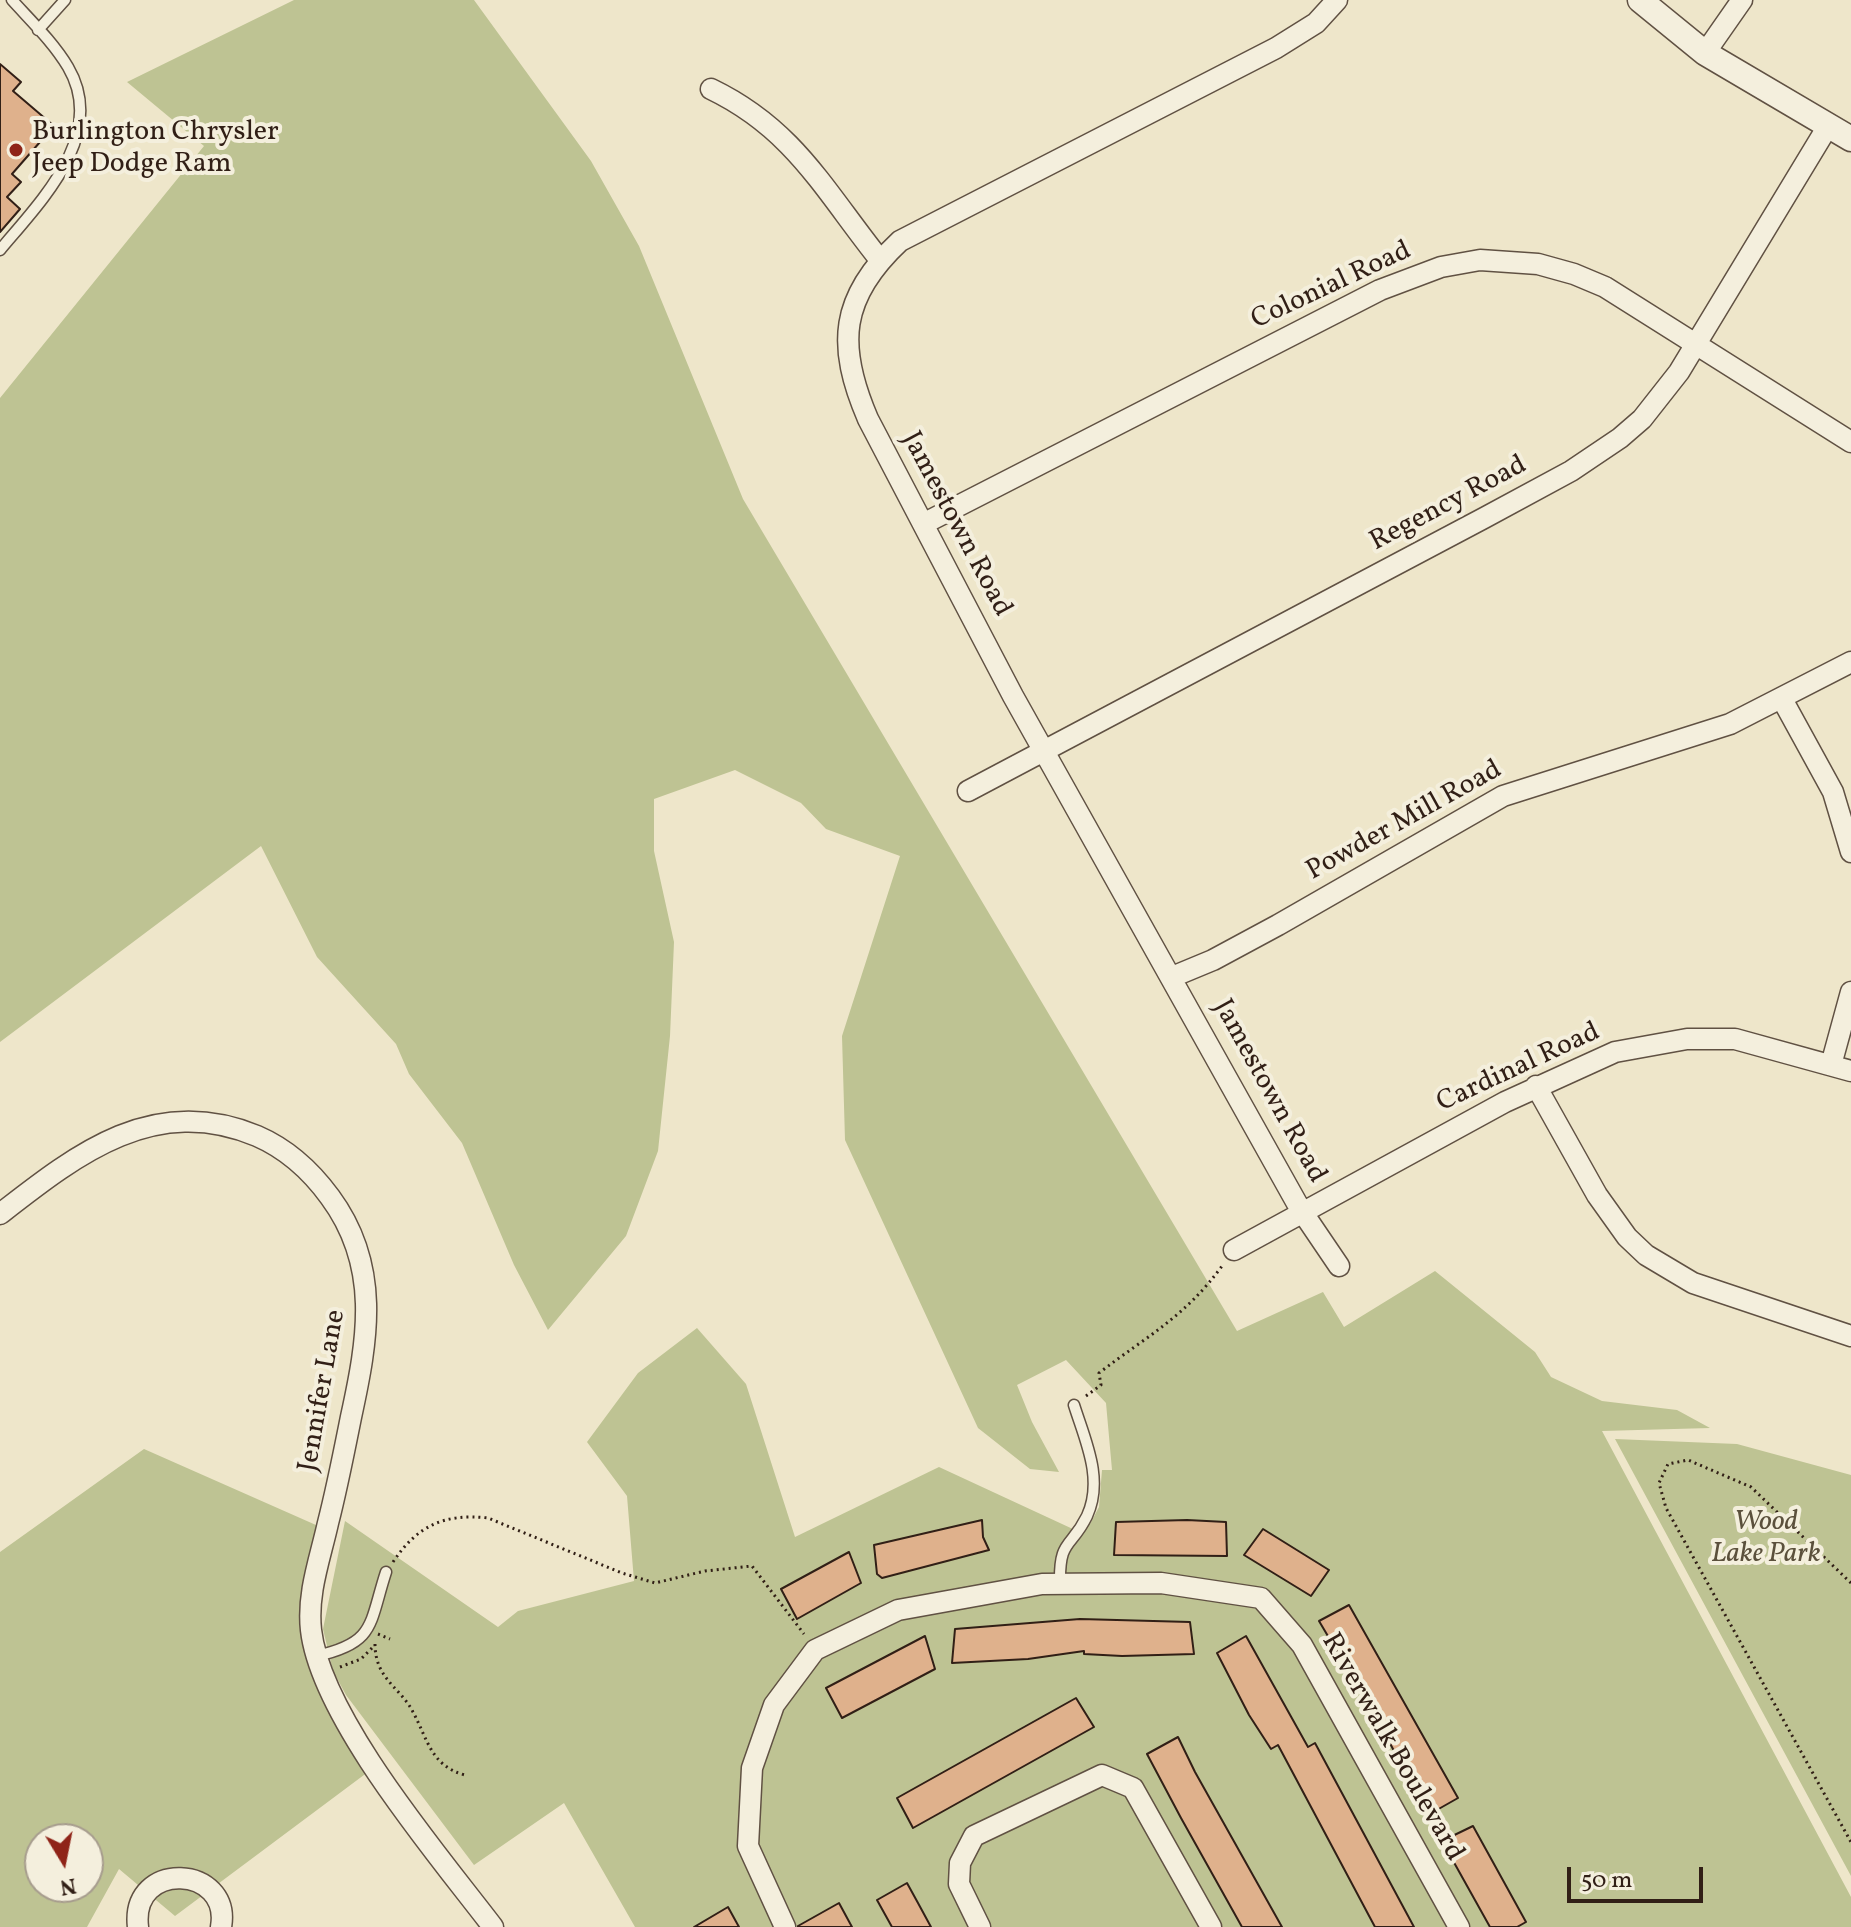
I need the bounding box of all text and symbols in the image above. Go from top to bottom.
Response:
place label: Burlington Chrysler Jeep Dodge Ram [32,117,279,183]
marker: Burlington Chrysler Jeep Dodge Ram [7,141,25,159]
street label: Colonial Road [1247,235,1417,339]
street label: Jamestown Road [892,427,1018,623]
street label: Regency Road [1365,450,1533,560]
street label: Powder Mill Road [1301,754,1509,890]
street label: Jamestown Road [1204,994,1332,1190]
street label: Cardinal Road [1432,1017,1606,1121]
street label: Jennifer Lane [293,1307,355,1475]
park label: Wood Lake Park [1711,1507,1821,1573]
street label: Riverwalk Boulevard [1312,1628,1470,1868]
north arrow [24,1823,104,1903]
scale bar [1571,1851,1707,1901]
text: 50 m [1581,1864,1633,1898]
text: N [57,1869,78,1902]

